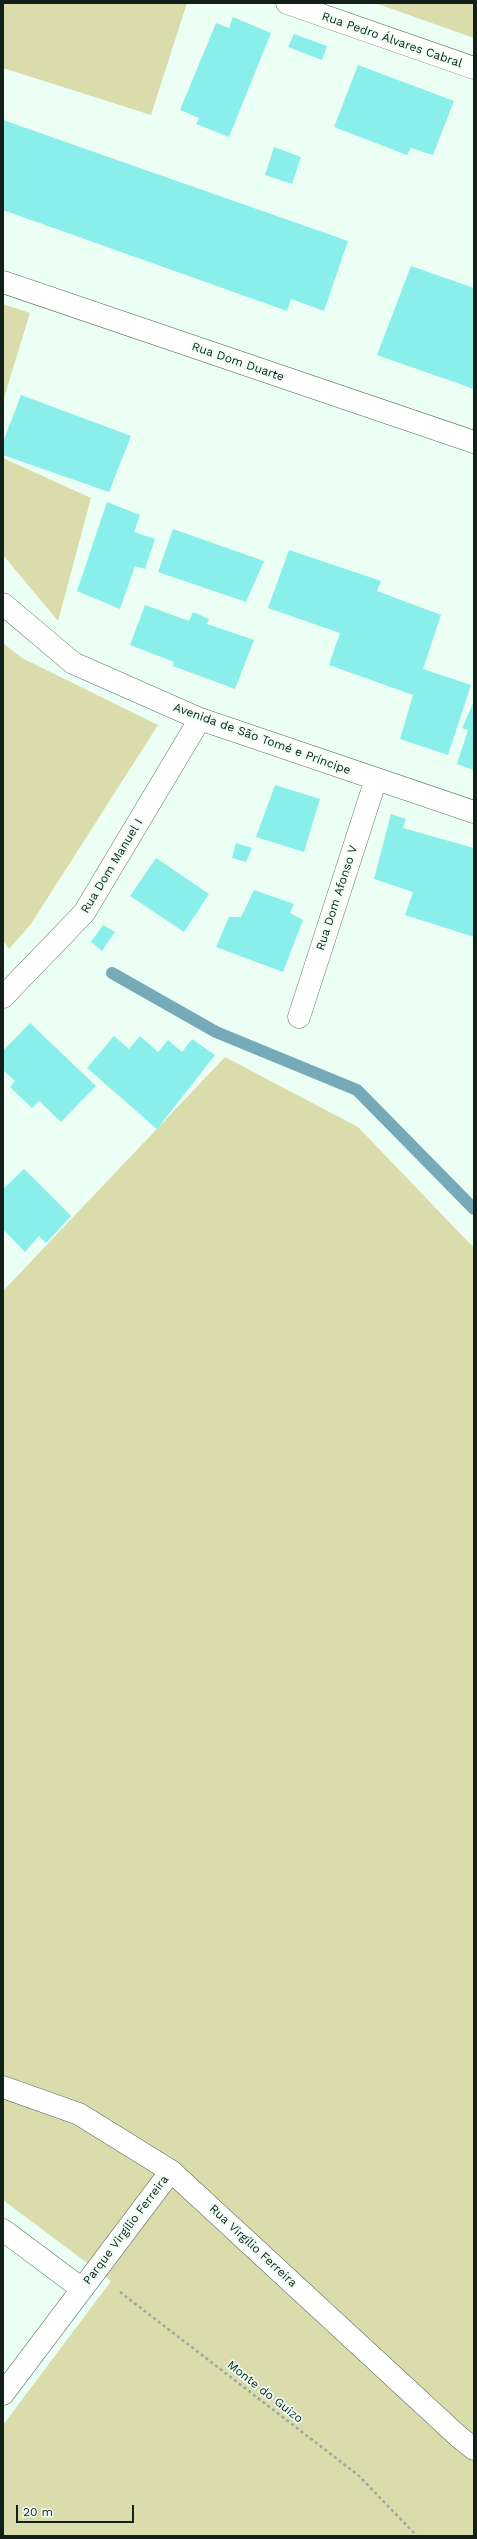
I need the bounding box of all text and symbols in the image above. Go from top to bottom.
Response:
street label: Rua Pedro Álvares Cabral [320,9,464,71]
street label: Rua Dom Duarte [190,339,286,385]
street label: Avenida de São Tomé e Príncipe [171,700,353,778]
street label: Rua Dom Manuel I [78,816,146,916]
street label: Rua Dom Afonso V [313,844,361,952]
street label: Parque Virgílio Ferreira [80,2173,172,2287]
street label: Rua Virgílio Ferreira [206,2202,300,2290]
street label: Monte do Guizo [224,2358,306,2426]
scale bar [18,2497,136,2523]
text: 20 m [23,2505,53,2519]

